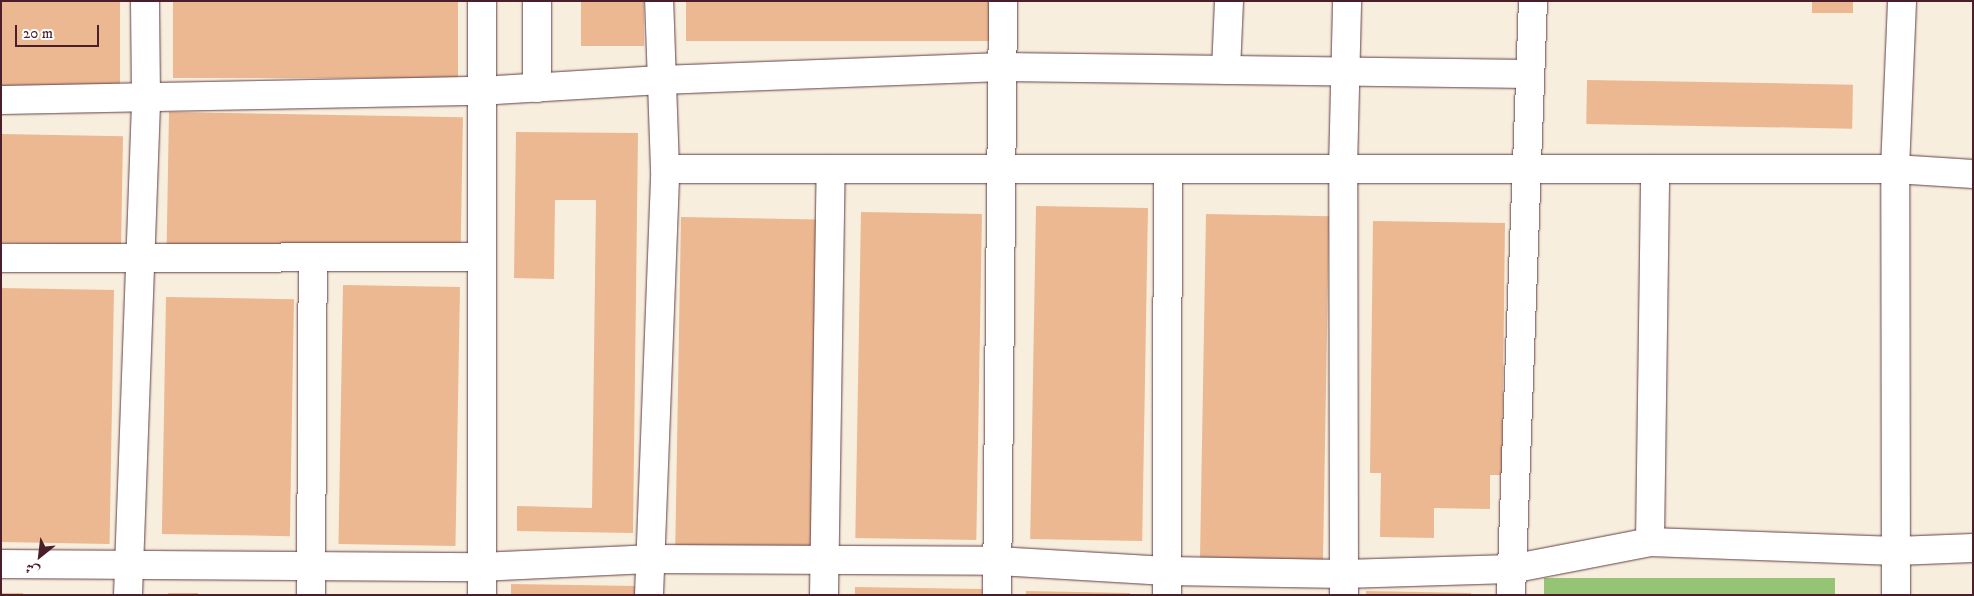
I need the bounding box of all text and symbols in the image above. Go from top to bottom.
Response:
scale bar [18,15,101,47]
text: 20 m [23,24,53,43]
north arrow [15,531,65,581]
text: ش [22,558,43,580]

